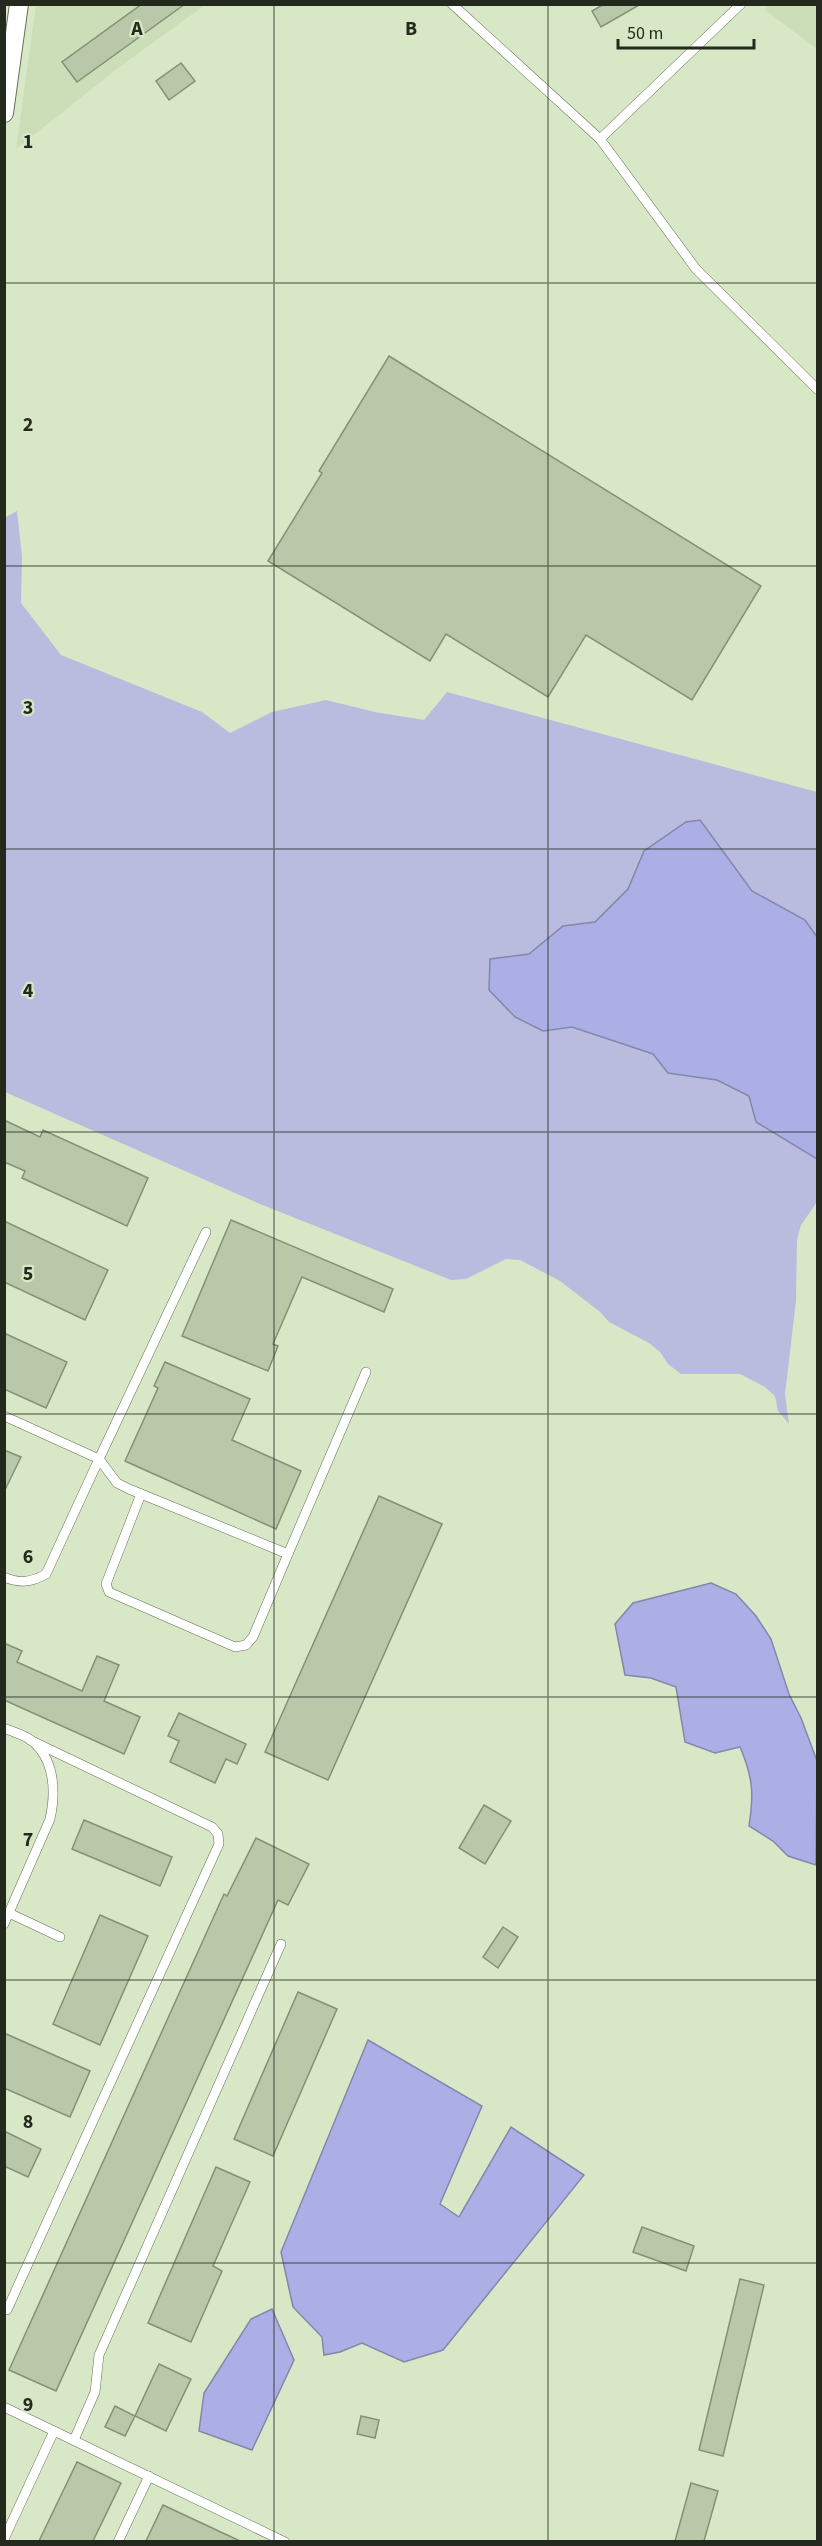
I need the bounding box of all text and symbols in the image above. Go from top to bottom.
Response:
scale bar [618,12,754,50]
text: A [130,15,143,43]
text: B [405,15,417,43]
text: 50 m [627,21,663,46]
text: 1 [23,128,33,156]
text: 2 [23,411,33,439]
text: 3 [23,694,33,722]
text: 4 [23,977,34,1005]
text: 5 [23,1260,33,1288]
text: 6 [23,1543,33,1571]
text: 7 [23,1826,33,1854]
text: 8 [23,2108,33,2136]
text: 9 [23,2391,33,2419]

